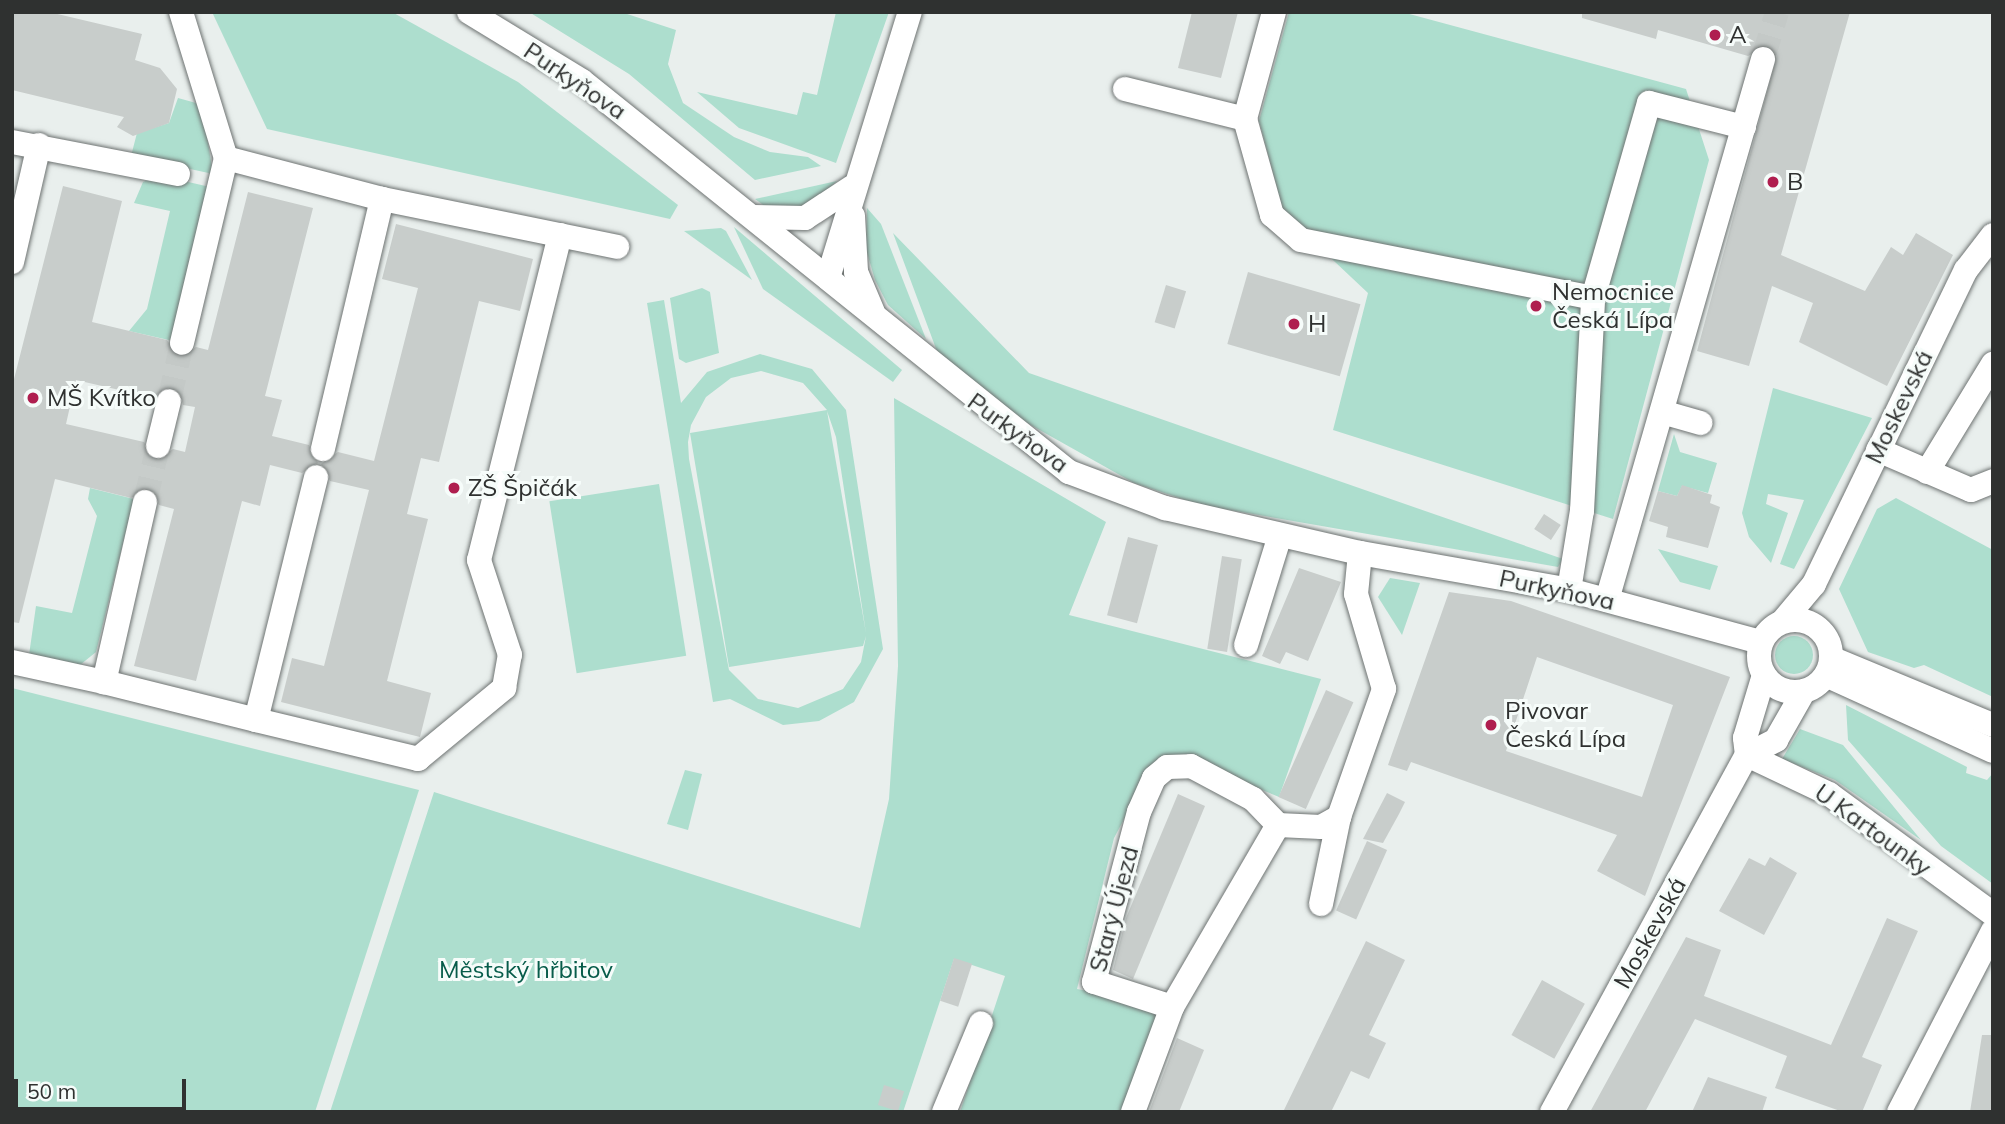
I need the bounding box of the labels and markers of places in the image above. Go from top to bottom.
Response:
place label: A [1729,21,1747,49]
marker: A [1707,27,1723,43]
place label: B [1787,168,1803,196]
marker: B [1765,174,1781,190]
place label: Nemocnice Česká Lípa [1552,278,1674,334]
marker: Nemocnice Česká Lípa [1526,296,1546,316]
place label: H [1308,310,1326,338]
marker: H [1286,316,1302,332]
place label: MŠ Kvítko [47,384,156,412]
marker: MŠ Kvítko [25,390,41,406]
place label: ZŠ Špičák [468,474,577,502]
marker: ZŠ Špičák [446,480,462,496]
place label: Pivovar Česká Lípa [1505,697,1626,753]
marker: Pivovar Česká Lípa [1483,717,1499,733]

